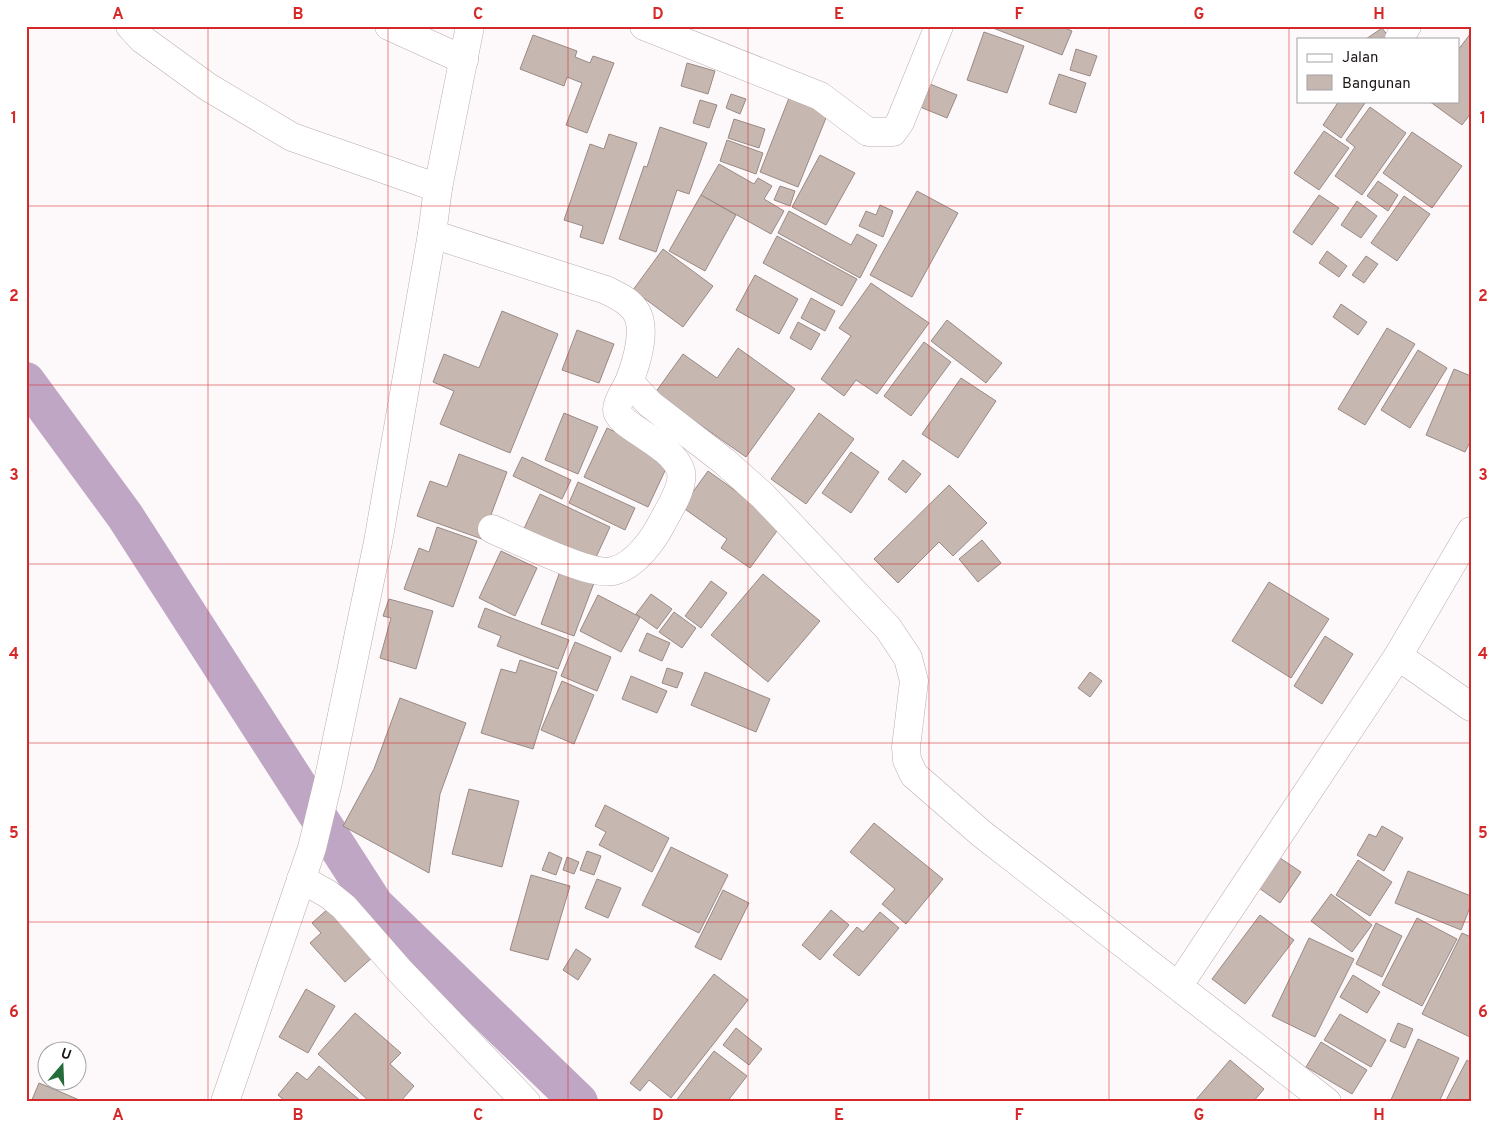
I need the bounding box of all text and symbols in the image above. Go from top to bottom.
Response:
text: A [112,5,124,25]
text: B [292,5,304,25]
text: C [473,5,483,25]
text: D [652,5,664,25]
text: E [834,5,844,25]
text: F [1014,5,1024,25]
text: G [1194,5,1204,25]
text: H [1373,5,1385,25]
legend [1297,38,1460,102]
text: Jalan [1342,49,1379,68]
text: Bangunan [1342,75,1411,94]
text: 1 [11,109,17,129]
text: 1 [1480,109,1486,129]
text: 2 [9,287,19,307]
text: 2 [1478,287,1488,307]
text: 3 [9,466,19,486]
text: 3 [1478,466,1488,486]
text: 4 [9,645,19,665]
text: 4 [1478,645,1488,665]
text: 5 [9,824,19,844]
text: 5 [1478,824,1488,844]
text: 6 [9,1003,19,1023]
text: 6 [1478,1003,1488,1023]
north arrow [38,1040,88,1090]
text: U [58,1045,73,1065]
text: A [112,1106,124,1126]
text: B [292,1106,304,1126]
text: C [473,1106,483,1126]
text: D [652,1106,664,1126]
text: E [834,1106,844,1126]
text: F [1014,1106,1024,1126]
text: G [1194,1106,1204,1126]
text: H [1373,1106,1385,1126]

